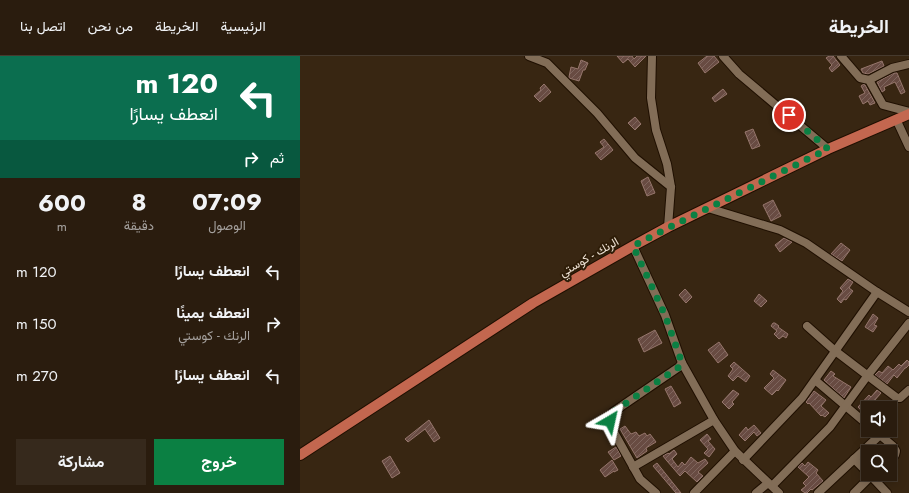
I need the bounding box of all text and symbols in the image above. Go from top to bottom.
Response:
text: الخريطة [829,13,889,40]
text: اتصل بنا [20,16,66,36]
text: من نحن [88,16,133,36]
text: الخريطة [155,16,198,36]
text: الرئيسية [220,16,266,36]
text: 120 m [135,63,218,104]
icon: left [232,72,284,124]
pin [772,98,806,132]
text: انعطف يسارًا [129,101,218,127]
icon: arrive [778,104,800,126]
text: ثم [270,147,284,169]
icon: right [240,148,262,170]
text: 8 [131,184,146,219]
text: 07:09 [192,184,262,219]
text: 600 [38,185,86,220]
text: دقيقة [124,216,154,235]
text: الوصول [208,216,246,235]
text: m [57,217,67,236]
street label: الرنك - كوستي [556,233,623,282]
text: انعطف يسارًا [175,260,250,282]
text: 120 m [16,261,57,283]
icon: left [262,261,284,283]
text: انعطف يمينًا [176,302,250,324]
text: 150 m [16,313,56,335]
icon: right [262,313,284,335]
text: الرنك - كوستي [178,326,250,345]
text: انعطف يسارًا [175,364,250,386]
text: 270 m [16,365,58,387]
icon: left [262,365,284,387]
position arrow [589,400,631,442]
map controls [861,401,897,481]
button: sound [861,401,897,437]
button: مشاركة [16,439,146,485]
button: خروج [154,439,284,485]
button: search [861,445,897,481]

